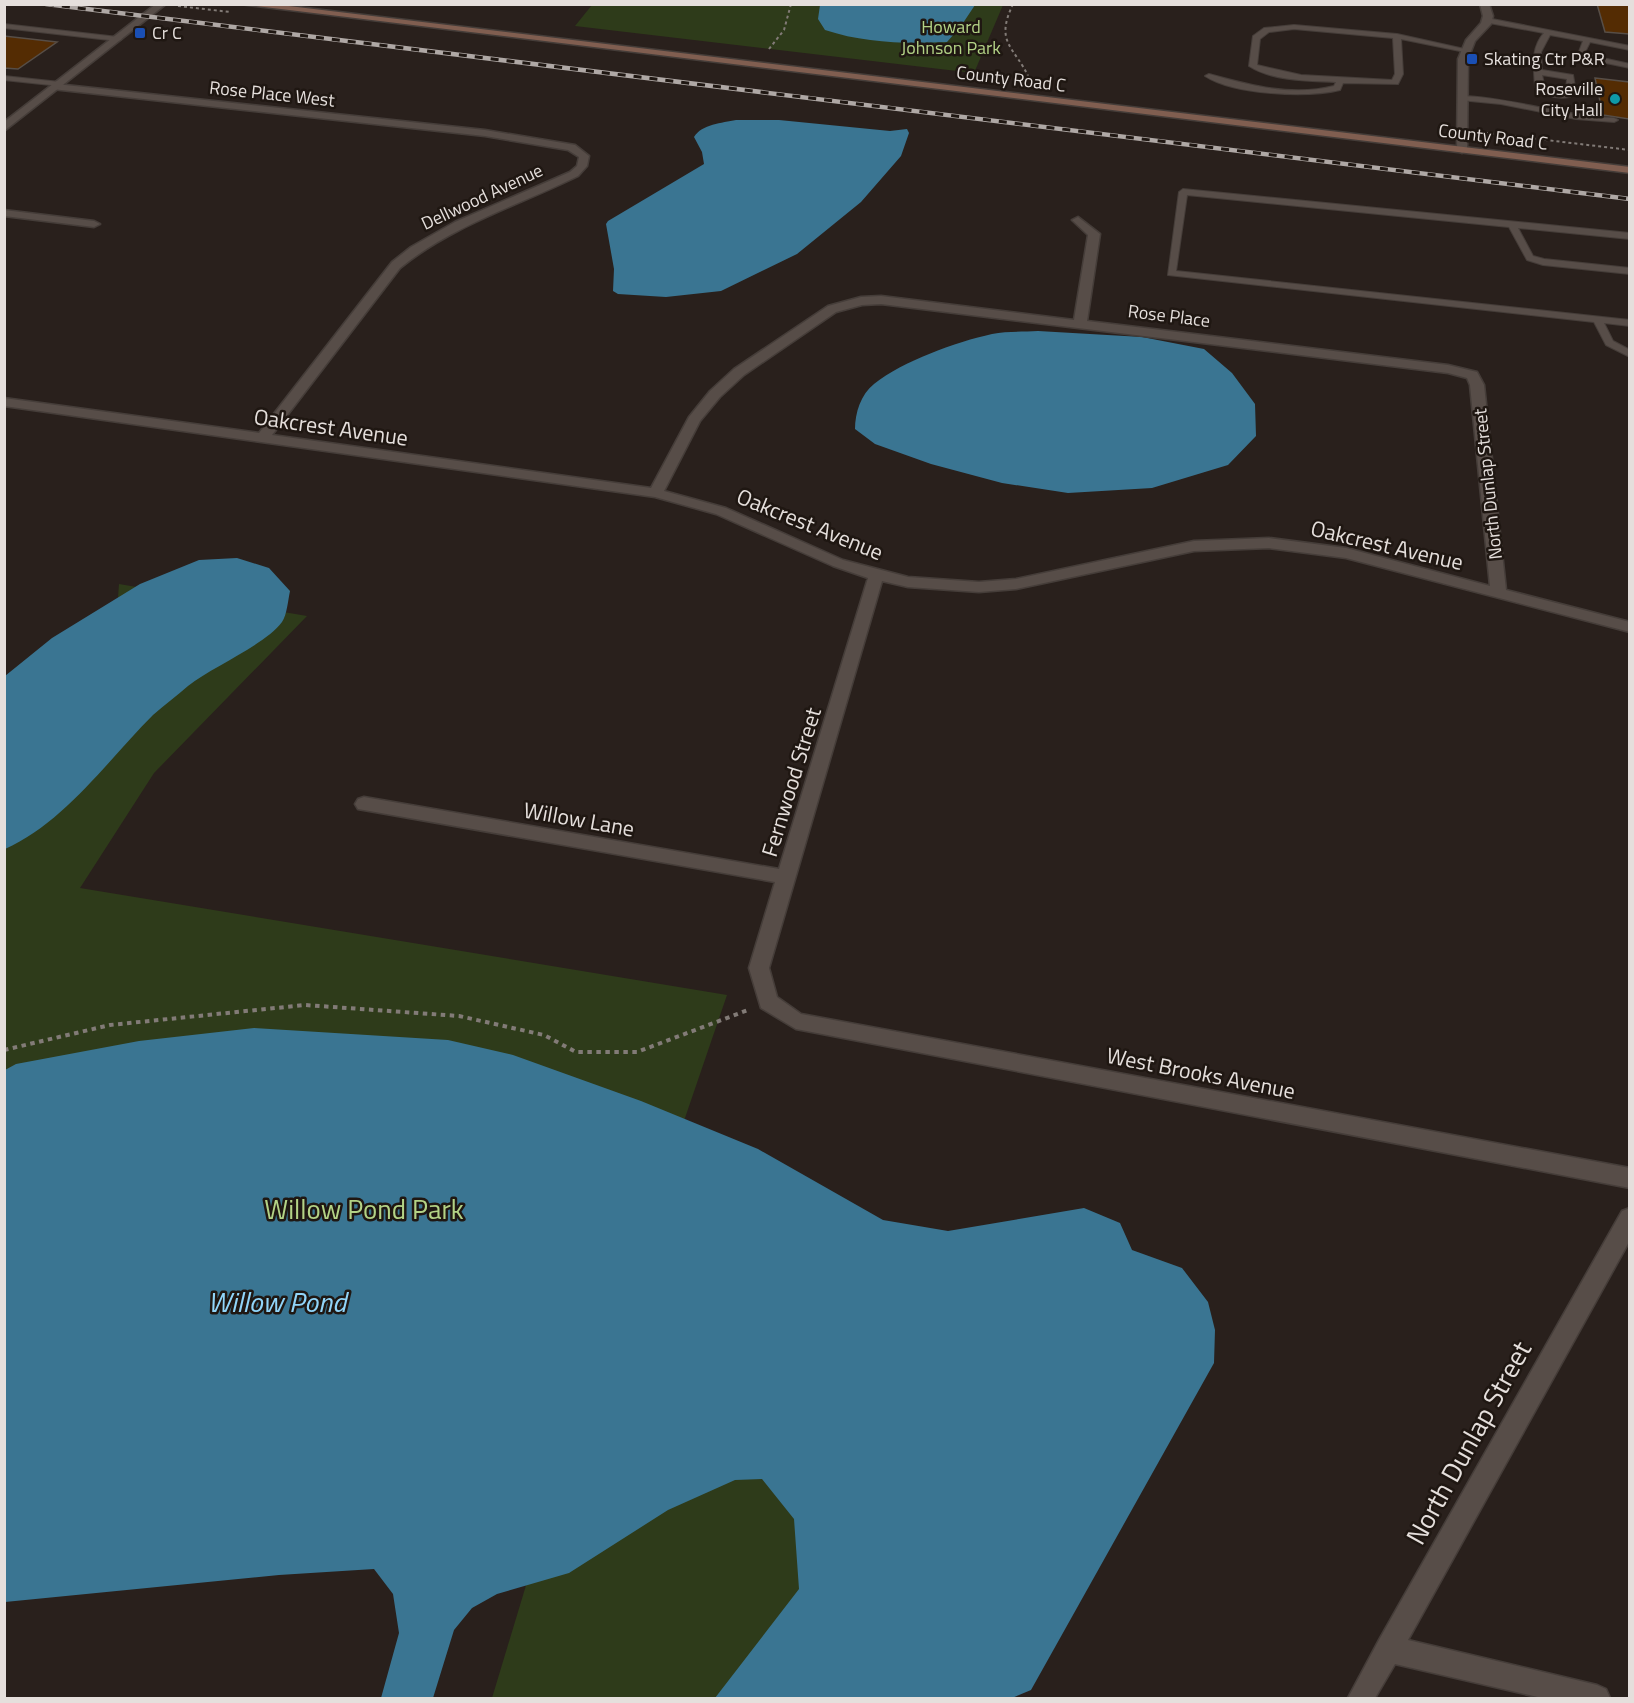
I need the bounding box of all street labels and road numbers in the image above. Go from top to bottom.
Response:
street label: County Road C [955,58,1067,99]
street label: Rose Place West [208,73,337,114]
street label: County Road C [1437,116,1549,157]
street label: Dellwood Avenue [417,157,547,237]
street label: Rose Place [1126,297,1212,334]
street label: Oakcrest Avenue [252,399,410,455]
street label: North Dunlap Street [1466,407,1509,561]
street label: Oakcrest Avenue [732,479,888,569]
street label: Oakcrest Avenue [1307,511,1467,579]
street label: Fernwood Street [752,703,830,861]
street label: Willow Lane [521,793,637,845]
street label: West Brooks Avenue [1104,1038,1298,1108]
street label: North Dunlap Street [1395,1332,1541,1552]

